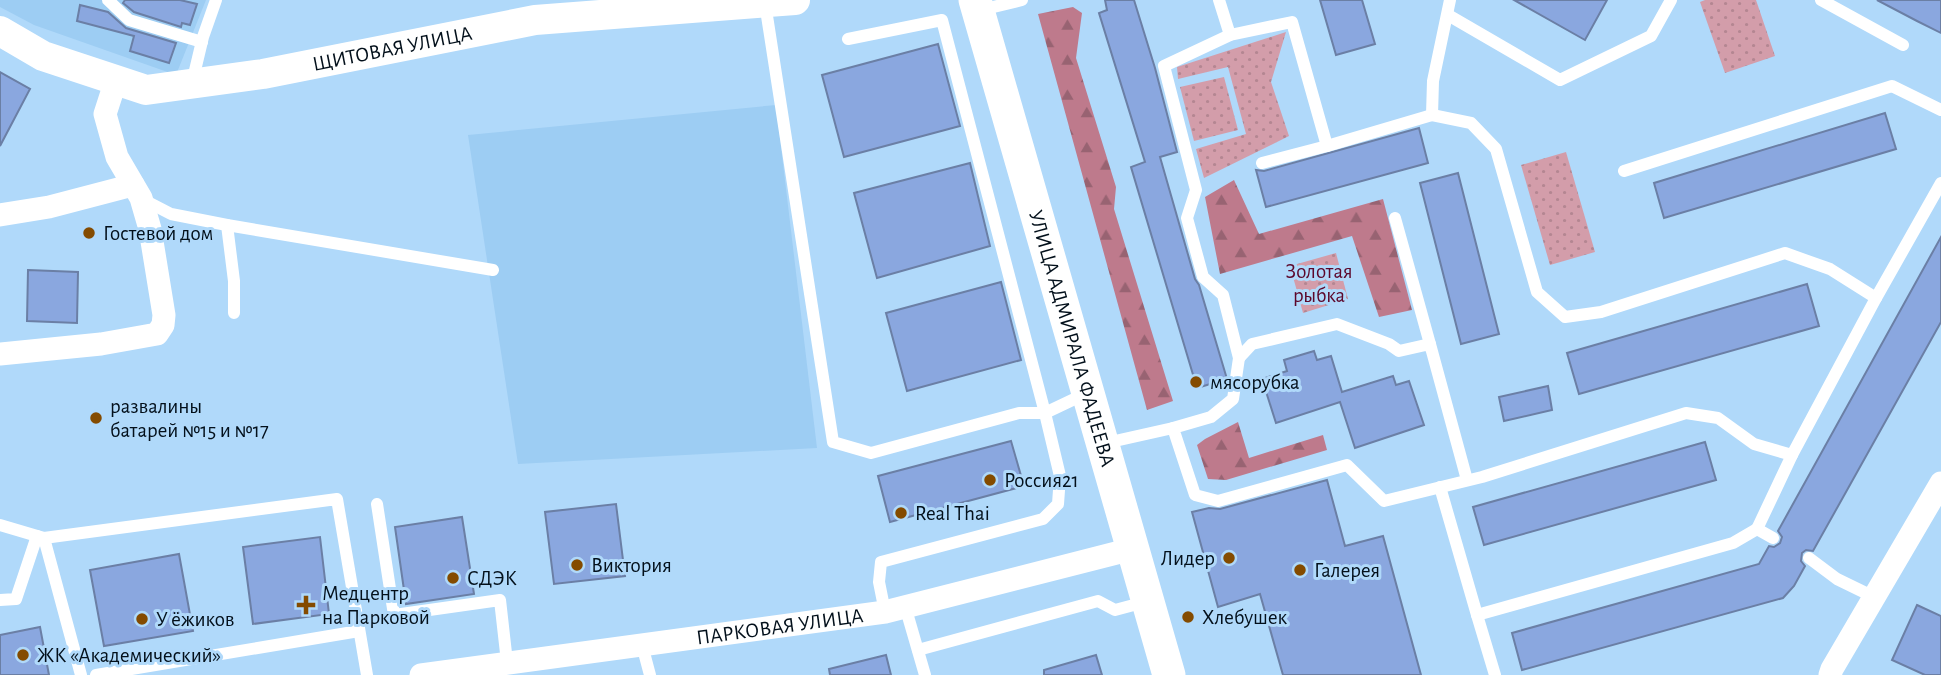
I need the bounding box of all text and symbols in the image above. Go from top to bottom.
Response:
street label: ЩИТОВАЯ УЛИЦА [310,22,474,74]
street label: УЛИЦА АДМИРАЛА ФАДЕЕВА [1025,208,1119,469]
place label: Гостевой дом [103,223,213,244]
marker: Гостевой дом [81,225,97,241]
park label: Золотая рыбка [1285,261,1353,306]
place label: мясорубка [1210,372,1300,393]
marker: мясорубка [1188,374,1204,390]
place label: развалины батарей №15 и №17 [110,396,269,441]
marker: развалины батарей №15 и №17 [88,410,104,426]
place label: Россия21 [1004,470,1079,491]
marker: Россия21 [982,472,998,488]
place label: Real Thai [915,503,990,524]
marker: Real Thai [893,505,909,521]
place label: Лидер [1161,548,1215,569]
marker: Лидер [1221,550,1237,566]
place label: Виктория [591,555,672,576]
marker: Виктория [569,557,585,573]
place label: Галерея [1314,560,1380,581]
marker: Галерея [1292,562,1308,578]
place label: СДЭК [467,568,517,589]
marker: СДЭК [445,570,461,586]
place label: Медцентр на Парковой [322,583,430,628]
marker: Медцентр на Парковой [296,595,316,615]
street label: ПАРКОВАЯ УЛИЦА [695,605,864,648]
place label: Хлебушек [1202,607,1288,628]
place label: У ёжиков [156,609,234,630]
marker: Хлебушек [1180,609,1196,625]
marker: У ёжиков [134,611,150,627]
place label: ЖК «Академический» [37,645,221,666]
marker: ЖК «Академический» [15,647,31,663]

